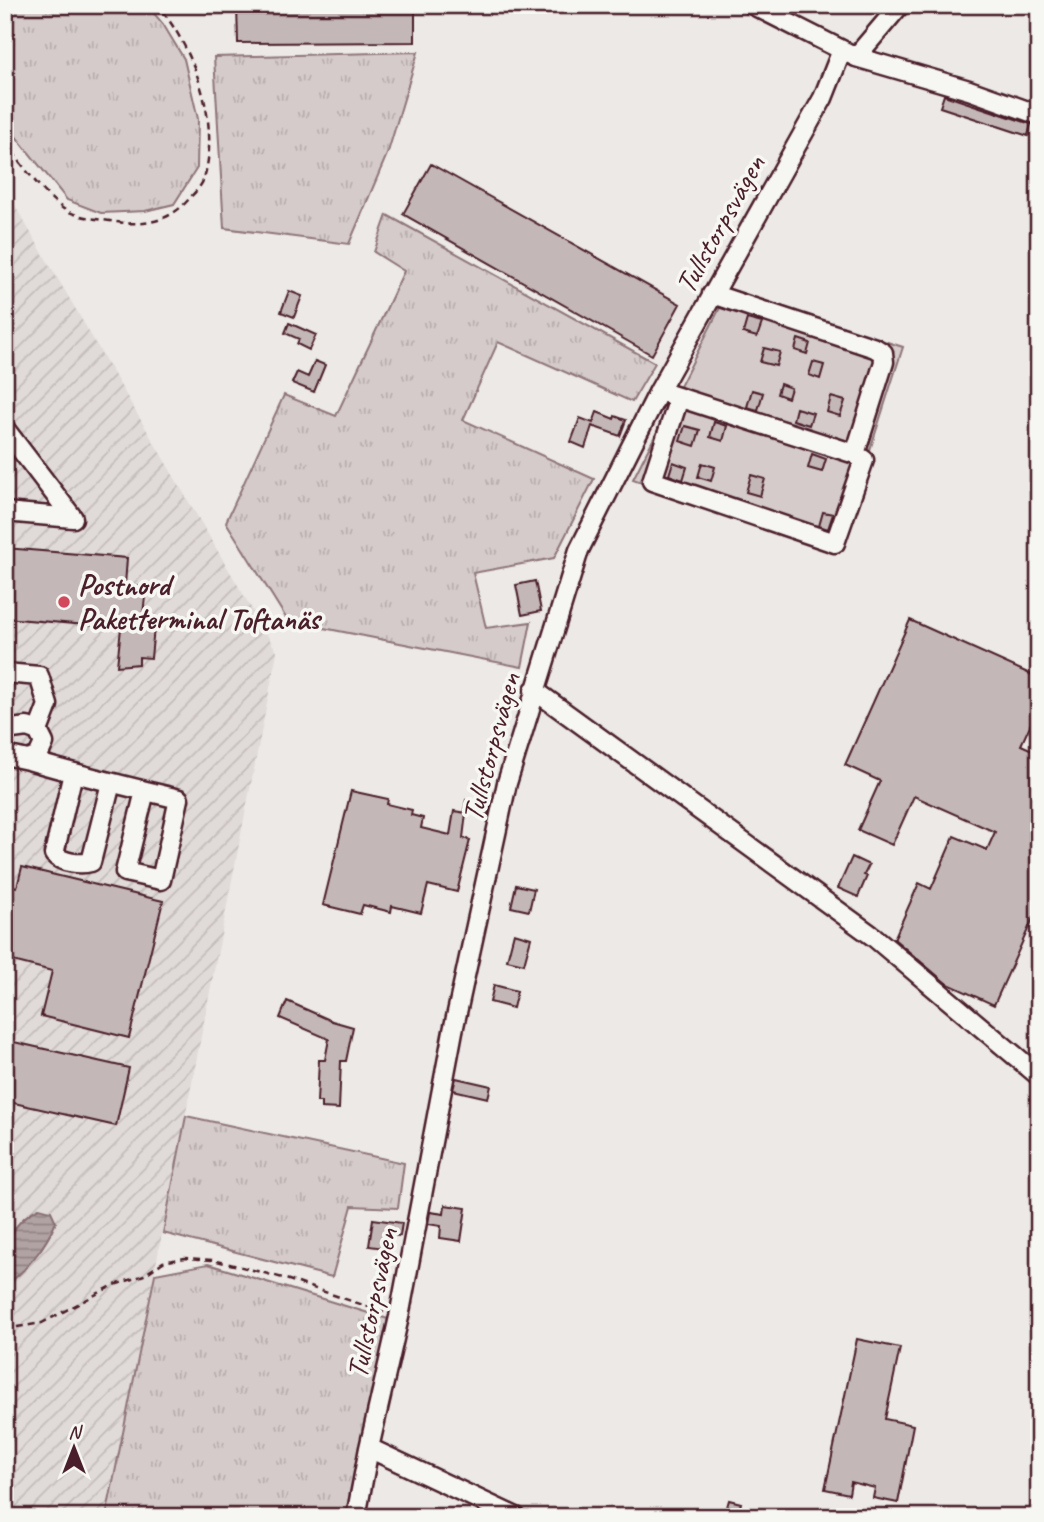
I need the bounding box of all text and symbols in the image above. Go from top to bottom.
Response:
street label: Tullstorpsvägen [666,148,774,300]
place label: Postnord Paketterminal Toftanäs [78,566,323,638]
marker: Postnord Paketterminal Toftanäs [56,594,72,610]
street label: Tullstorpsvägen [453,668,529,826]
street label: Tullstorpsvägen [338,1224,407,1382]
north arrow [38,1414,108,1484]
text: N [68,1420,83,1444]

